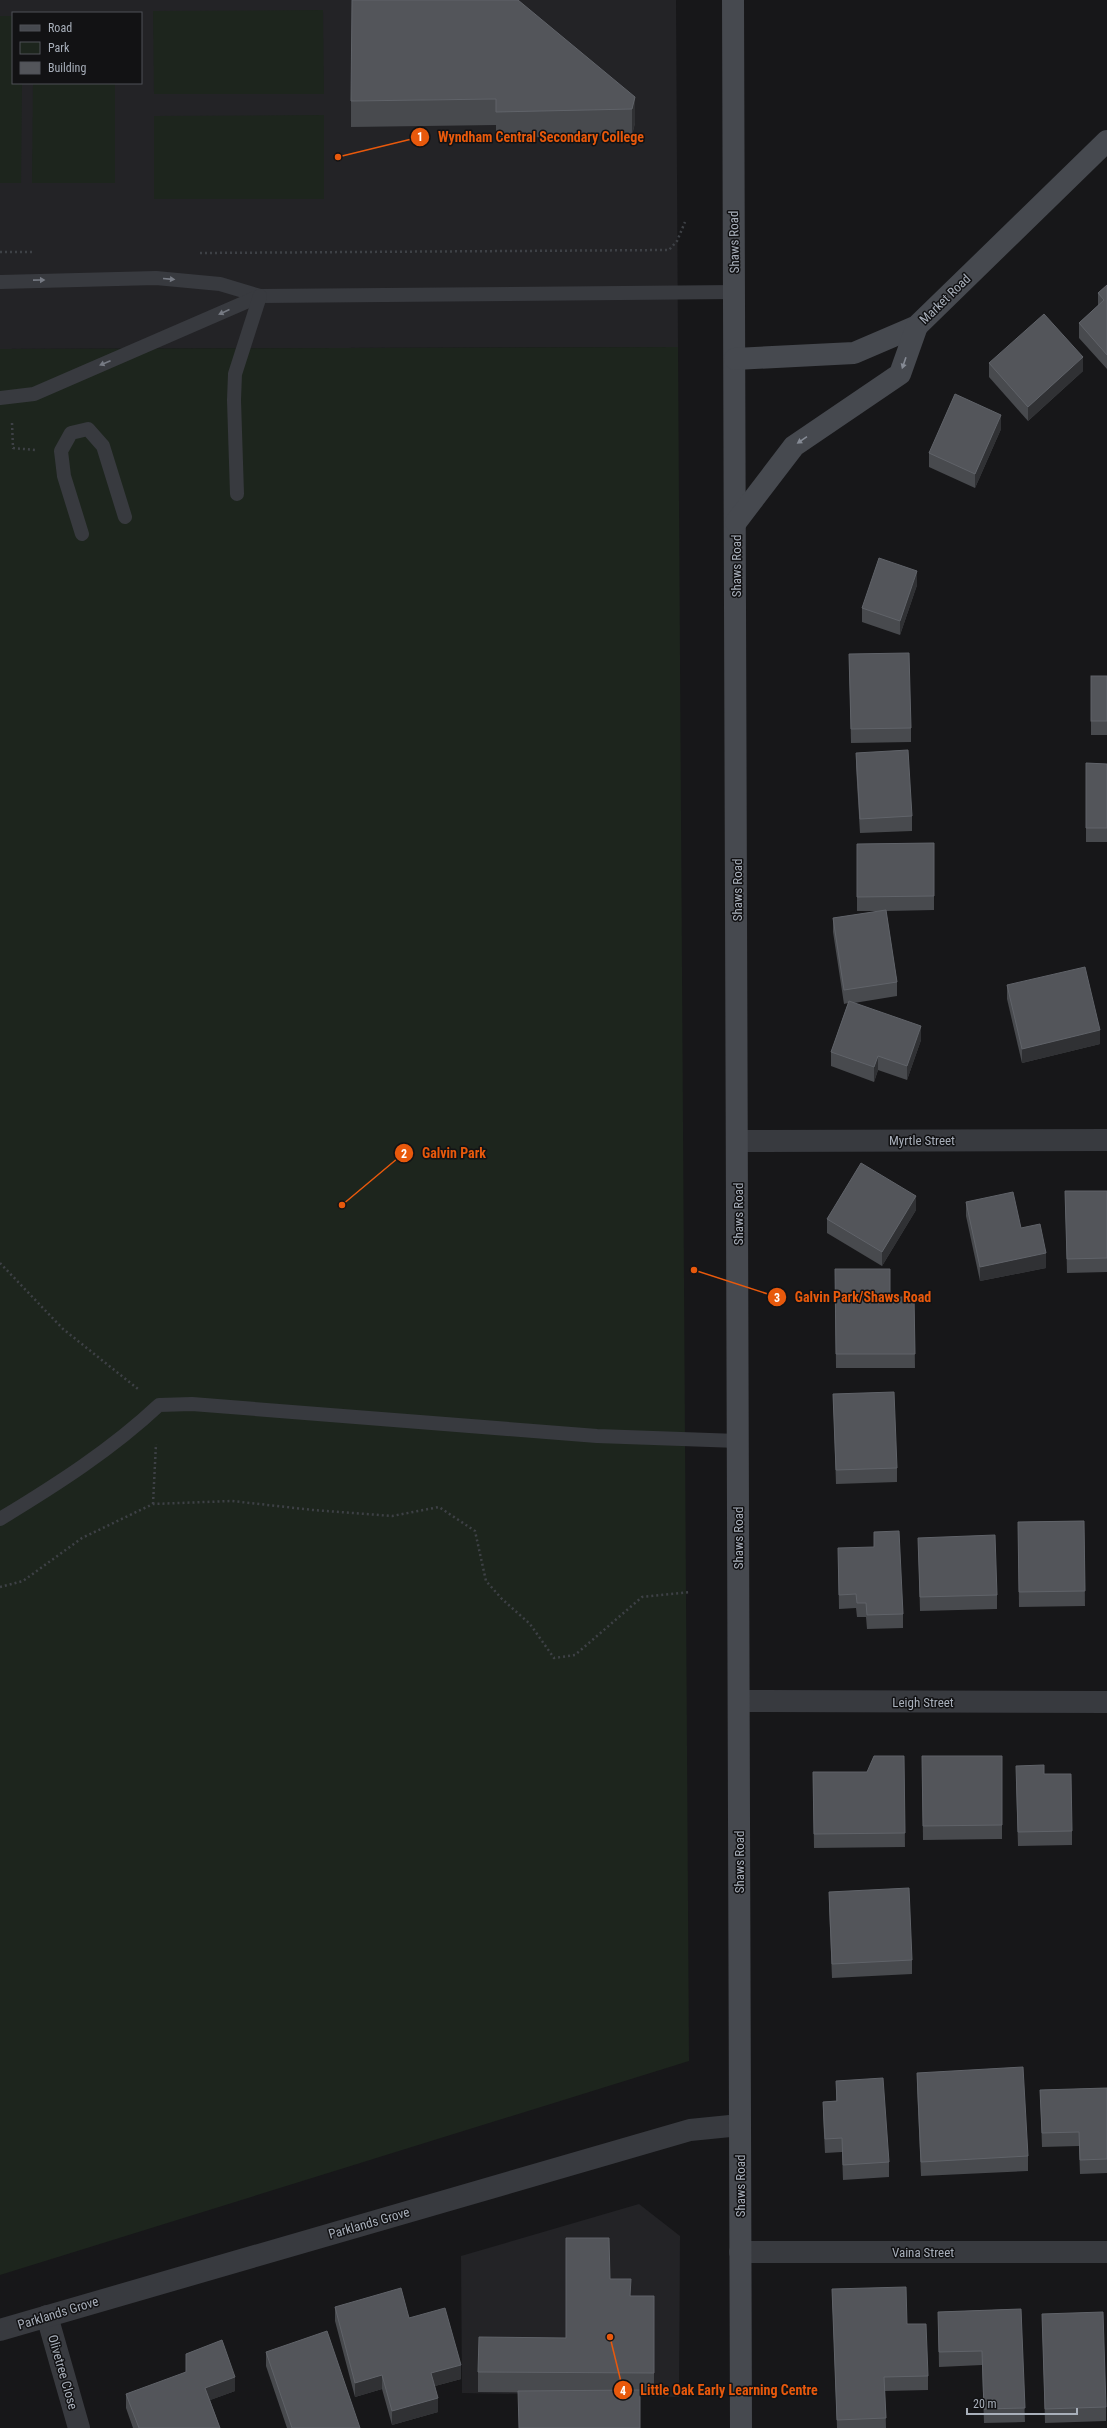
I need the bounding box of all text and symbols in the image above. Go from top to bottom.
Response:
legend [12,12,142,84]
text: Road [48,21,72,35]
text: Park [48,41,70,55]
text: Building [48,61,86,75]
callout: Wyndham Central Secondary College [410,124,653,150]
text: Wyndham Central Secondary College [438,129,644,145]
text: 1 [417,130,423,144]
street label: Shaws Road [726,211,742,273]
street label: Market Road [916,271,974,327]
one-way arrow [163,276,175,282]
one-way arrow [33,277,45,284]
one-way arrow [219,309,230,315]
one-way arrow [901,357,907,369]
one-way arrow [98,361,110,367]
one-way arrow [797,436,807,444]
street label: Shaws Road [729,535,744,597]
street label: Shaws Road [730,859,745,921]
street label: Myrtle Street [889,1133,955,1148]
callout: Galvin Park [394,1140,494,1166]
text: Galvin Park [422,1145,486,1161]
text: 2 [401,1147,407,1161]
street label: Shaws Road [731,1183,746,1245]
callout: Galvin Park/Shaws Road [767,1284,939,1310]
text: Galvin Park/Shaws Road [795,1289,931,1305]
text: 3 [774,1291,780,1305]
street label: Shaws Road [731,1507,746,1569]
street label: Leigh Street [892,1695,954,1710]
street label: Shaws Road [732,1831,747,1893]
street label: Shaws Road [733,2155,748,2217]
street label: Parklands Grove [327,2204,411,2242]
street label: Vaina Street [892,2245,954,2260]
street label: Parklands Grove [16,2294,100,2332]
street label: Olivetree Close [45,2333,81,2411]
callout: Little Oak Early Learning Centre [613,2377,826,2403]
text: Little Oak Early Learning Centre [640,2382,818,2398]
text: 4 [620,2384,626,2398]
scale bar [967,2390,1077,2416]
text: 20 m [973,2397,997,2411]

